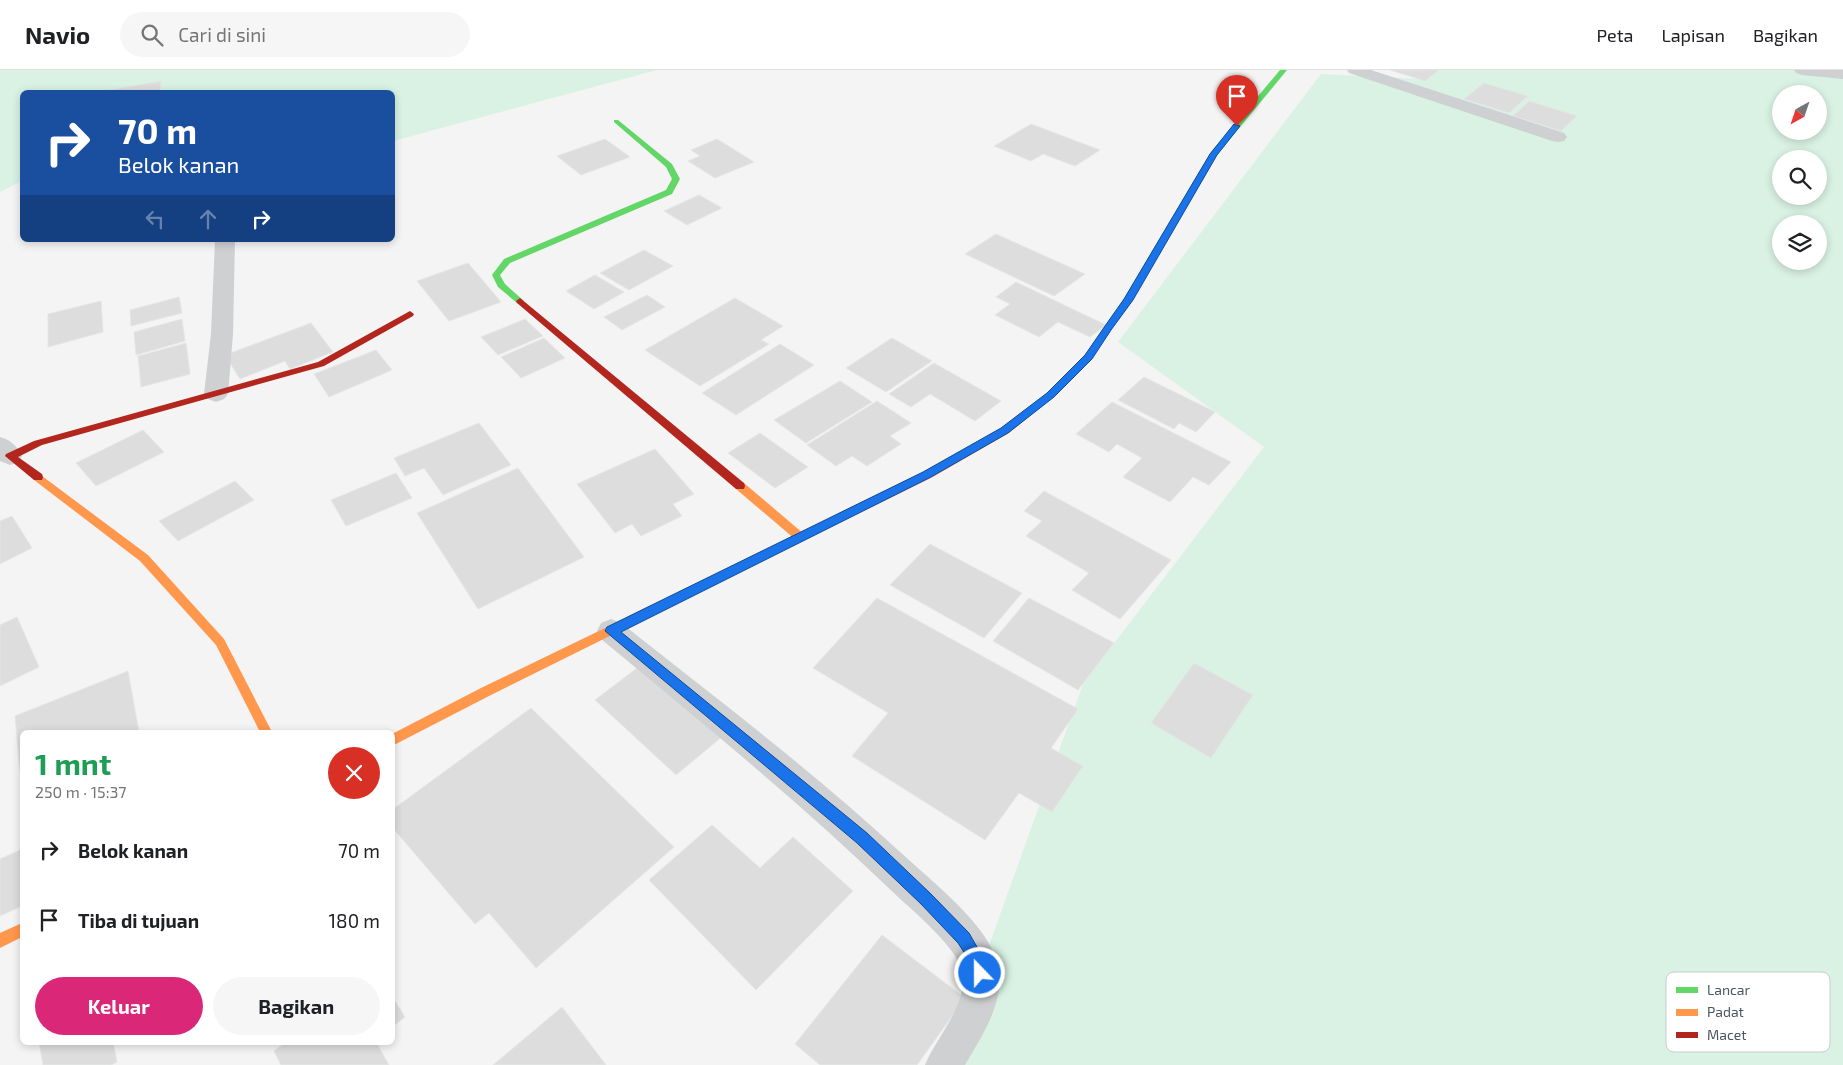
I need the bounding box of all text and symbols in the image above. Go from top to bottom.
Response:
search box [120,12,470,57]
text: Navio [25,20,90,49]
icon: search [138,21,166,49]
text: Cari di sini [178,23,266,46]
text: Peta [1596,24,1633,46]
text: Lapisan [1661,24,1725,46]
text: Bagikan [1753,24,1818,46]
pin [1216,75,1258,126]
icon: arrive [1223,82,1251,110]
north arrow [1772,85,1828,140]
map controls [1772,85,1827,270]
text: 70 m [118,109,197,151]
icon: right [35,110,100,175]
button: search [1772,150,1827,205]
text: Belok kanan [118,151,239,177]
icon: left [141,205,169,233]
icon: ahead [194,205,222,233]
icon: right [247,205,275,233]
button: layers [1772,215,1827,270]
text: 1 mnt [35,745,111,781]
button: close [328,747,380,799]
text: 250 m · 15:37 [35,782,127,801]
icon: right [35,836,63,864]
text: Belok kanan [78,839,188,862]
text: 70 m [338,839,380,862]
icon: arrive [35,906,63,934]
text: Tiba di tujuan [78,909,199,932]
text: 180 m [329,909,380,932]
position arrow [953,946,1005,998]
legend [1666,972,1830,1052]
button: Keluar [35,977,203,1035]
button: Bagikan [213,977,380,1035]
text: Lancar [1707,981,1751,998]
text: Padat [1707,1003,1744,1020]
text: Macet [1707,1026,1747,1043]

